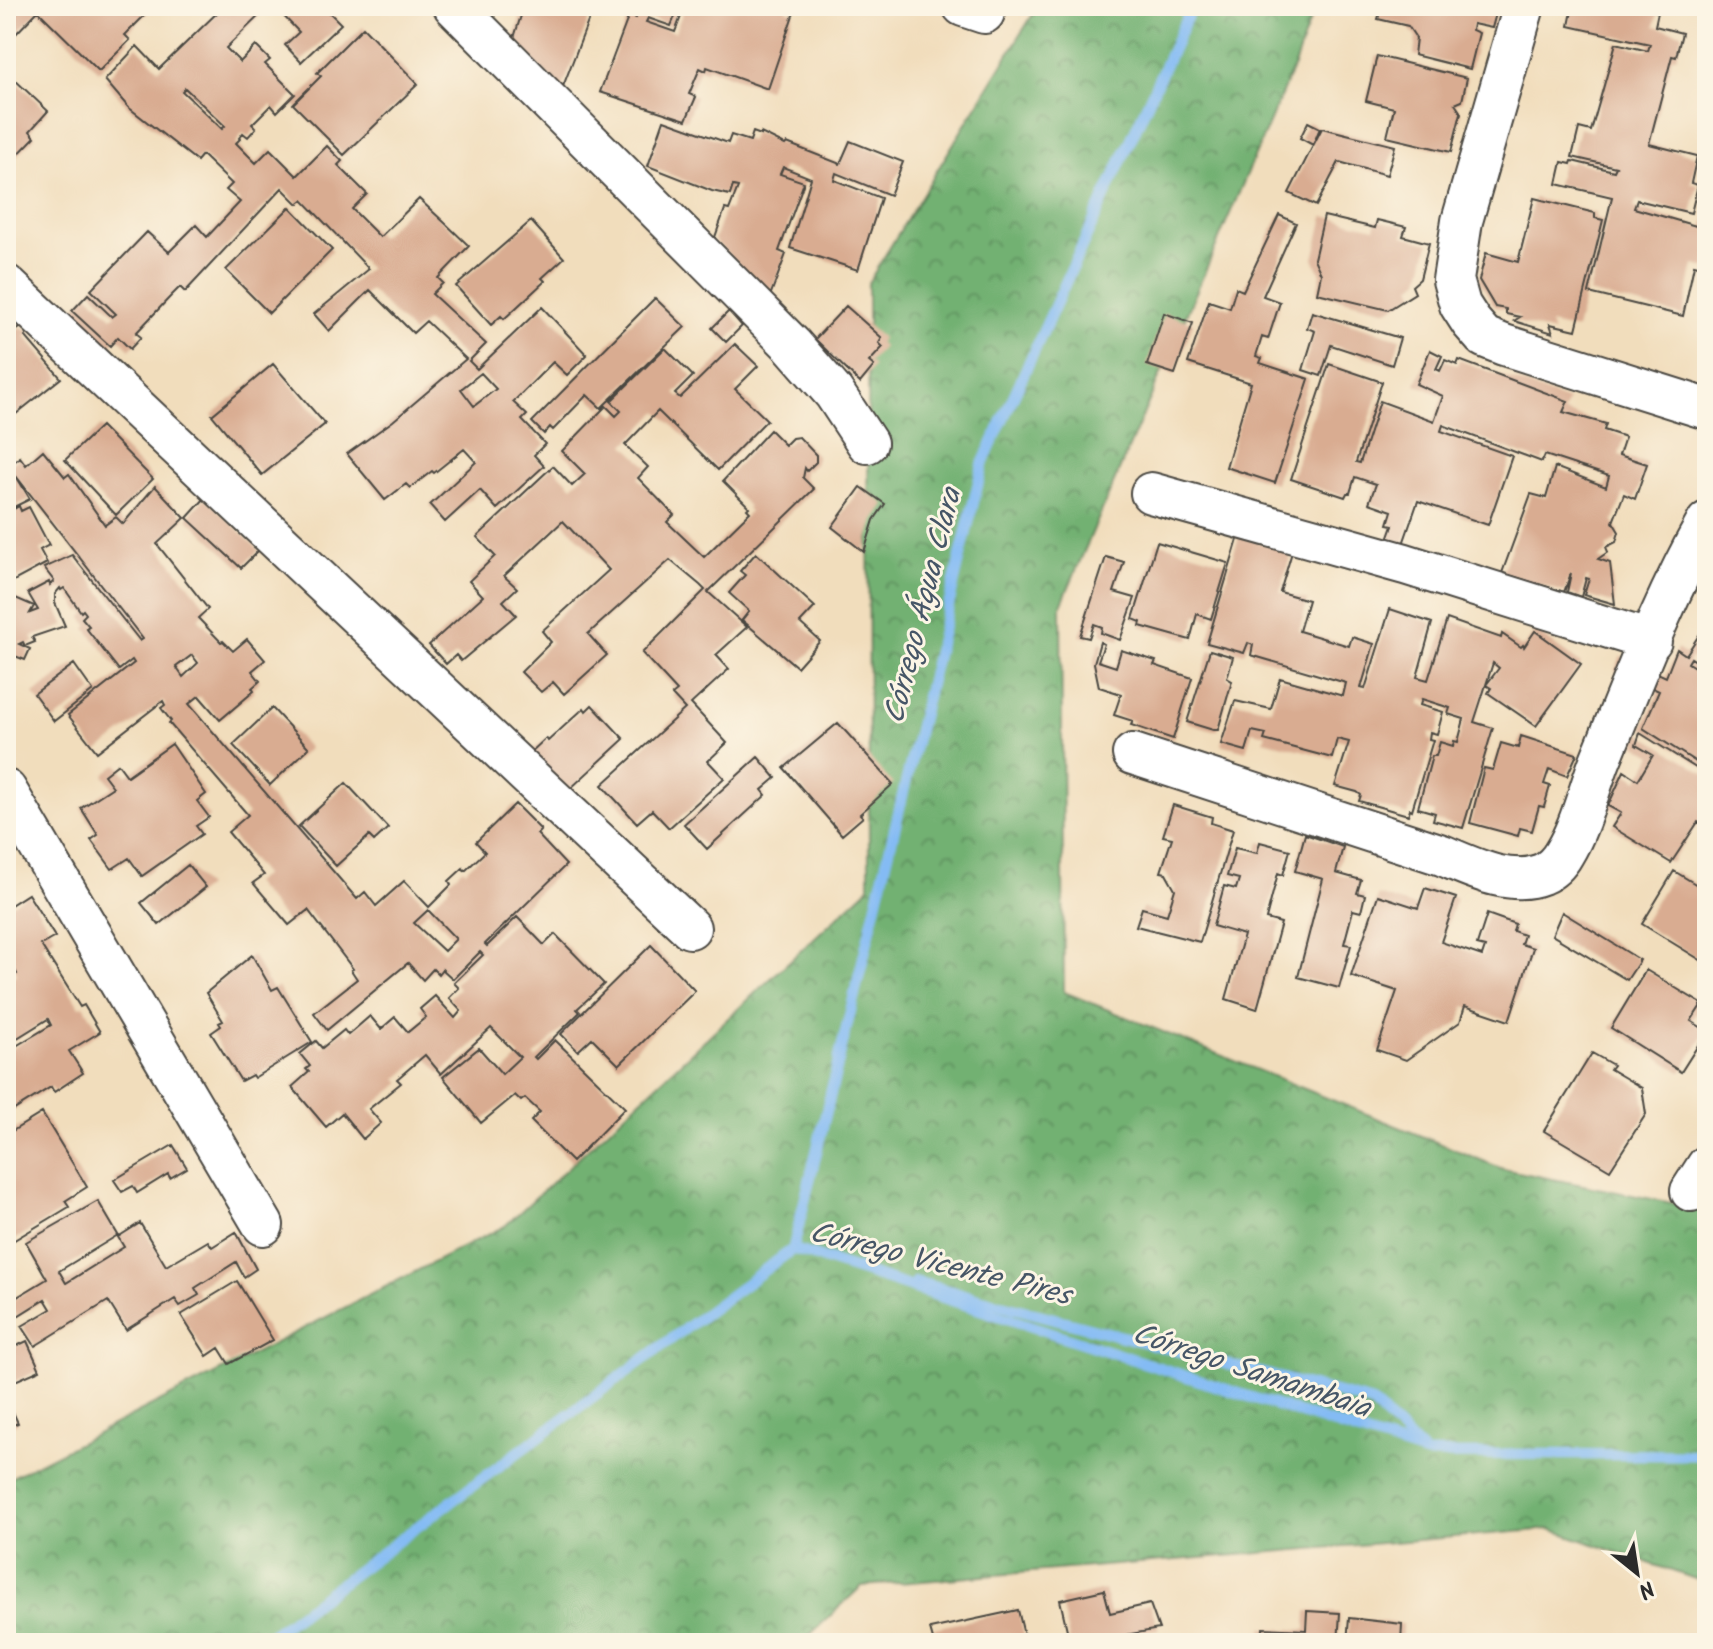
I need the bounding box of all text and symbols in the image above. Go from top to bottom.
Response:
water label: Córrego Água Clara [872,481,977,729]
water label: Córrego Vicente Pires [804,1209,1079,1321]
water label: Córrego Samambaia [1126,1311,1378,1434]
north arrow [1597,1533,1677,1613]
text: N [1631,1570,1661,1607]

